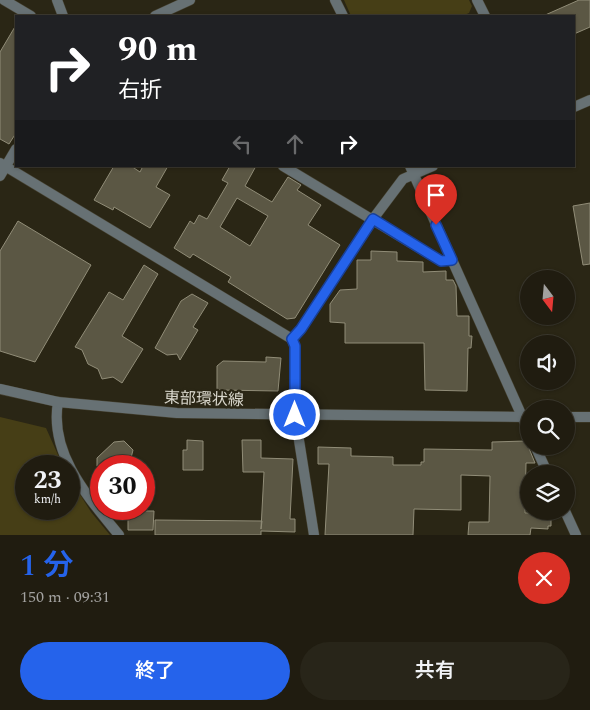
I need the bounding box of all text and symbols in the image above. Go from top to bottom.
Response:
text: 90 m [118,23,198,76]
icon: right [35,35,100,100]
text: 右折 [118,74,162,107]
icon: left [228,130,256,158]
icon: ahead [281,130,309,158]
icon: right [334,130,362,158]
pin [415,174,457,225]
icon: arrive [422,181,450,209]
north arrow [520,270,575,325]
map controls [520,270,575,520]
button: sound [520,335,575,390]
street label: 東部環状線 [164,386,244,412]
position arrow [268,388,320,440]
button: search [520,400,575,455]
speed limit sign: 30 [90,455,155,520]
text: 23 [33,462,62,500]
button: layers [520,465,575,520]
text: km/h [34,490,61,509]
text: 1 分 [20,543,74,589]
button: close [518,552,570,604]
text: 150 m · 09:31 [20,585,110,609]
button: 終了 [20,642,290,700]
button: 共有 [300,642,570,700]

